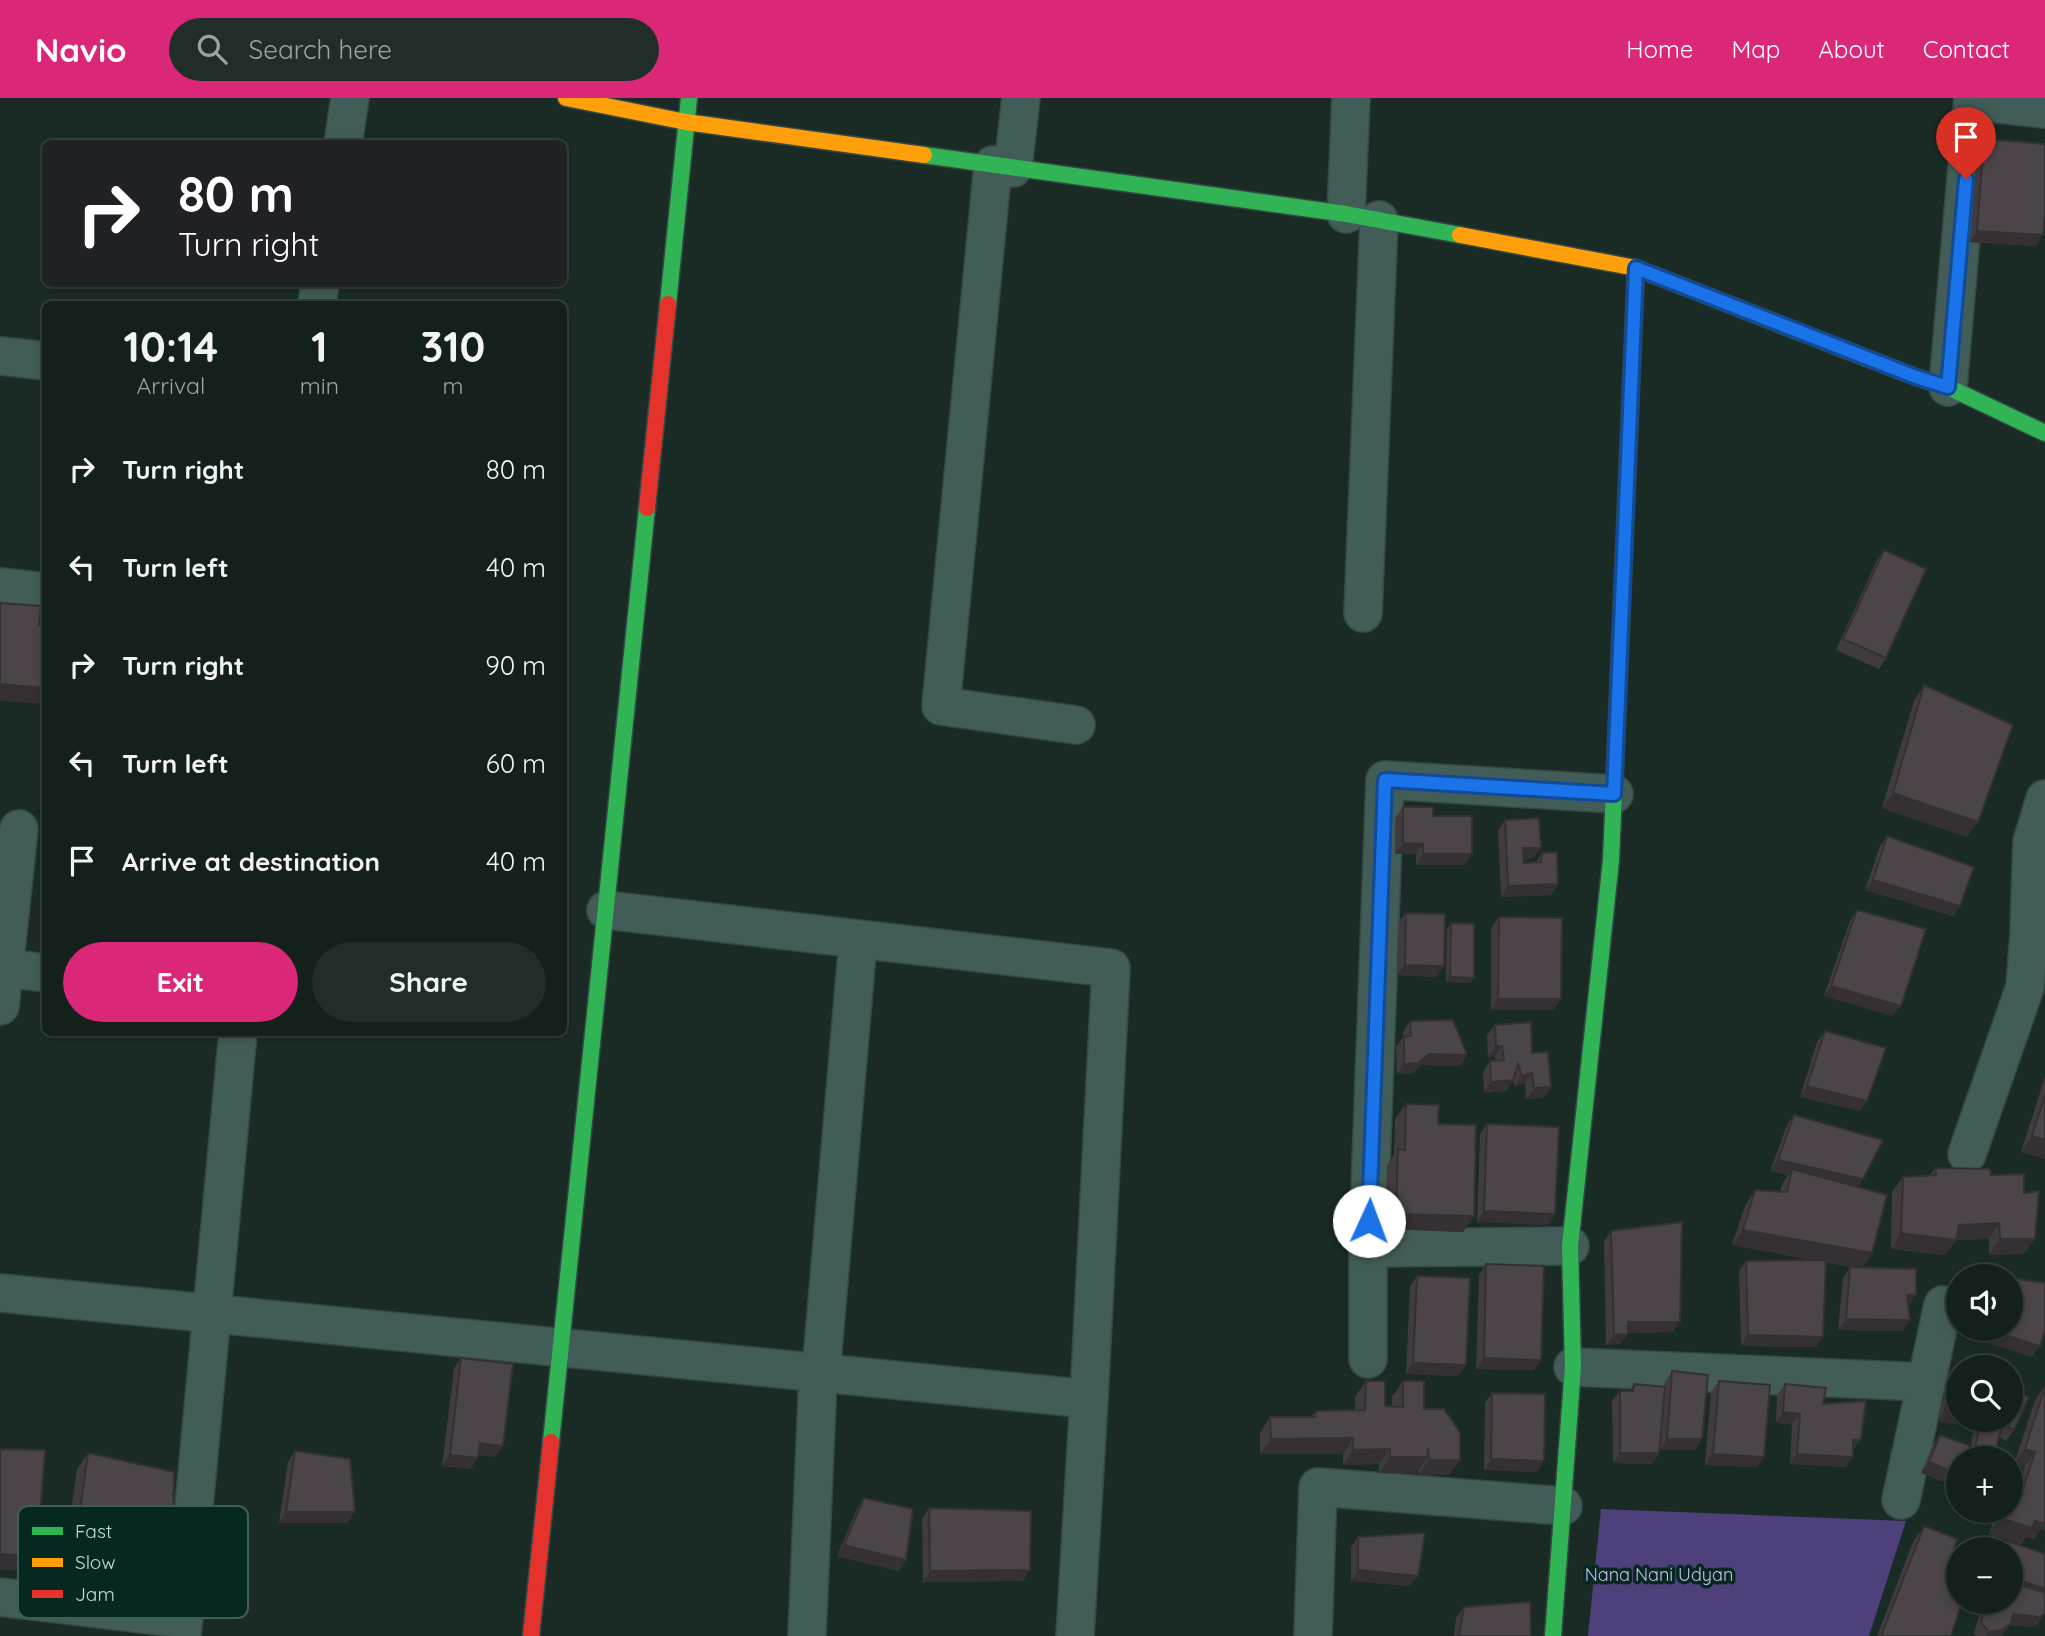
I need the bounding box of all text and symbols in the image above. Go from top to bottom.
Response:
search box [169,18,659,81]
text: Navio [35,29,127,70]
icon: search [193,30,231,68]
text: Search here [249,33,392,66]
text: Home [1626,34,1693,64]
text: Map [1731,34,1780,64]
text: About [1818,34,1885,64]
text: Contact [1923,34,2010,64]
pin [1936,107,1996,179]
icon: arrive [1947,118,1985,156]
text: 80 m [178,163,294,224]
icon: right [63,168,154,259]
text: Turn right [178,224,319,264]
text: 10:14 [124,320,218,373]
text: 1 [311,320,328,373]
text: 310 [421,320,485,373]
text: Arrival [136,371,205,400]
text: min [300,371,339,400]
text: m [443,371,464,400]
icon: right [63,450,101,488]
text: Turn right [122,453,244,486]
text: 80 m [486,453,546,486]
icon: left [63,548,101,586]
text: Turn left [122,551,229,584]
text: 40 m [486,551,546,584]
icon: right [63,646,101,684]
text: Turn right [122,649,244,682]
text: 90 m [485,649,546,682]
icon: left [63,744,101,782]
text: Turn left [122,747,229,780]
text: 60 m [486,747,546,780]
icon: arrive [63,842,101,880]
text: Arrive at destination [122,845,380,878]
text: 40 m [486,845,546,878]
button: Exit [63,942,298,1022]
button: Share [312,942,546,1022]
position arrow [1332,1184,1406,1258]
map controls [1946,1264,2023,1614]
button: sound [1946,1264,2023,1341]
button: search [1946,1355,2023,1432]
button: + [1946,1446,2023,1523]
legend [18,1506,248,1618]
text: Fast [75,1519,112,1543]
button: − [1946,1537,2023,1614]
text: Slow [75,1550,116,1574]
park label: Nana Nani Udyan [1585,1563,1733,1586]
text: Jam [75,1582,115,1606]

